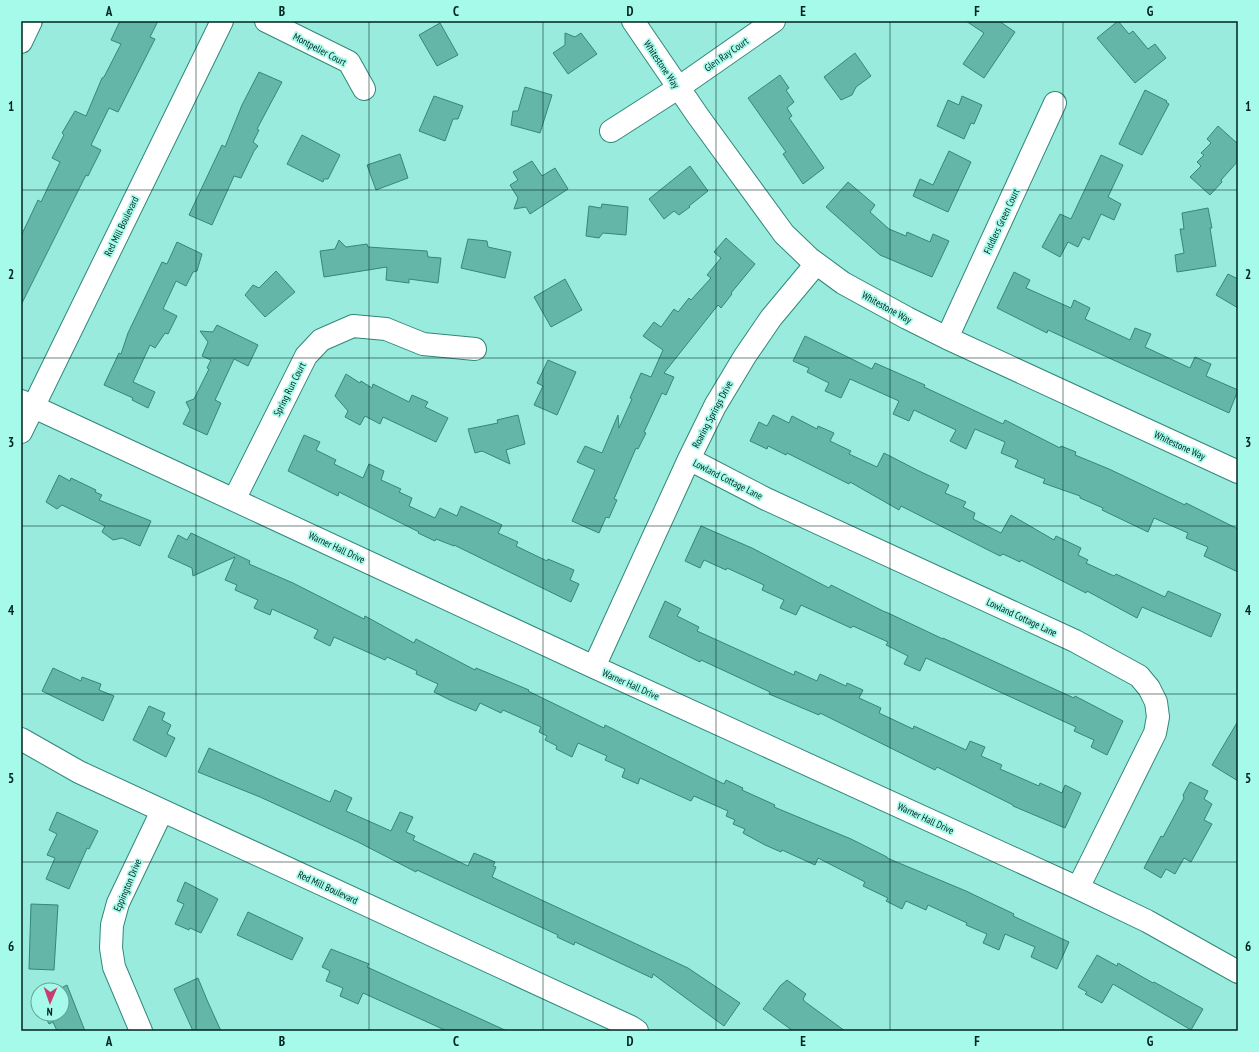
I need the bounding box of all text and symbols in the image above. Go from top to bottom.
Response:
text: A [105,3,113,20]
text: B [279,3,285,20]
text: C [453,3,459,20]
text: D [627,3,634,20]
text: E [800,3,806,20]
text: F [974,3,980,20]
text: G [1147,3,1154,20]
street label: Montpelier Court [291,30,349,69]
street label: Glen Ray Court [702,34,751,74]
street label: Whitestone Way [641,38,683,91]
text: 1 [8,98,14,115]
text: 1 [1245,98,1251,115]
street label: Fiddlers Green Court [981,186,1022,256]
street label: Red Mill Boulevard [101,194,142,258]
text: 2 [8,266,14,283]
text: 2 [1245,266,1251,283]
street label: Whitestone Way [860,288,914,327]
street label: Spring Run Court [270,360,309,418]
street label: Roaring Springs Drive [689,378,736,450]
street label: Whitestone Way [1152,428,1208,463]
text: 3 [8,434,14,451]
text: 3 [1245,434,1251,451]
street label: Lowland Cottage Lane [691,456,765,503]
street label: Warner Hall Drive [306,529,367,566]
street label: Lowland Cottage Lane [984,595,1059,639]
text: 4 [8,602,15,619]
text: 4 [1245,602,1252,619]
street label: Warner Hall Drive [600,666,661,703]
text: 5 [8,770,14,787]
text: 5 [1245,770,1251,787]
street label: Warner Hall Drive [895,800,956,837]
street label: Eppington Drive [111,857,144,913]
street label: Red Mill Boulevard [296,868,360,907]
text: 6 [8,938,14,955]
text: 6 [1245,938,1251,955]
north arrow [30,982,70,1022]
text: N [46,1005,53,1019]
text: A [105,1033,113,1050]
text: B [279,1033,285,1050]
text: C [453,1033,459,1050]
text: D [627,1033,634,1050]
text: E [800,1033,806,1050]
text: F [974,1033,980,1050]
text: G [1147,1033,1154,1050]

